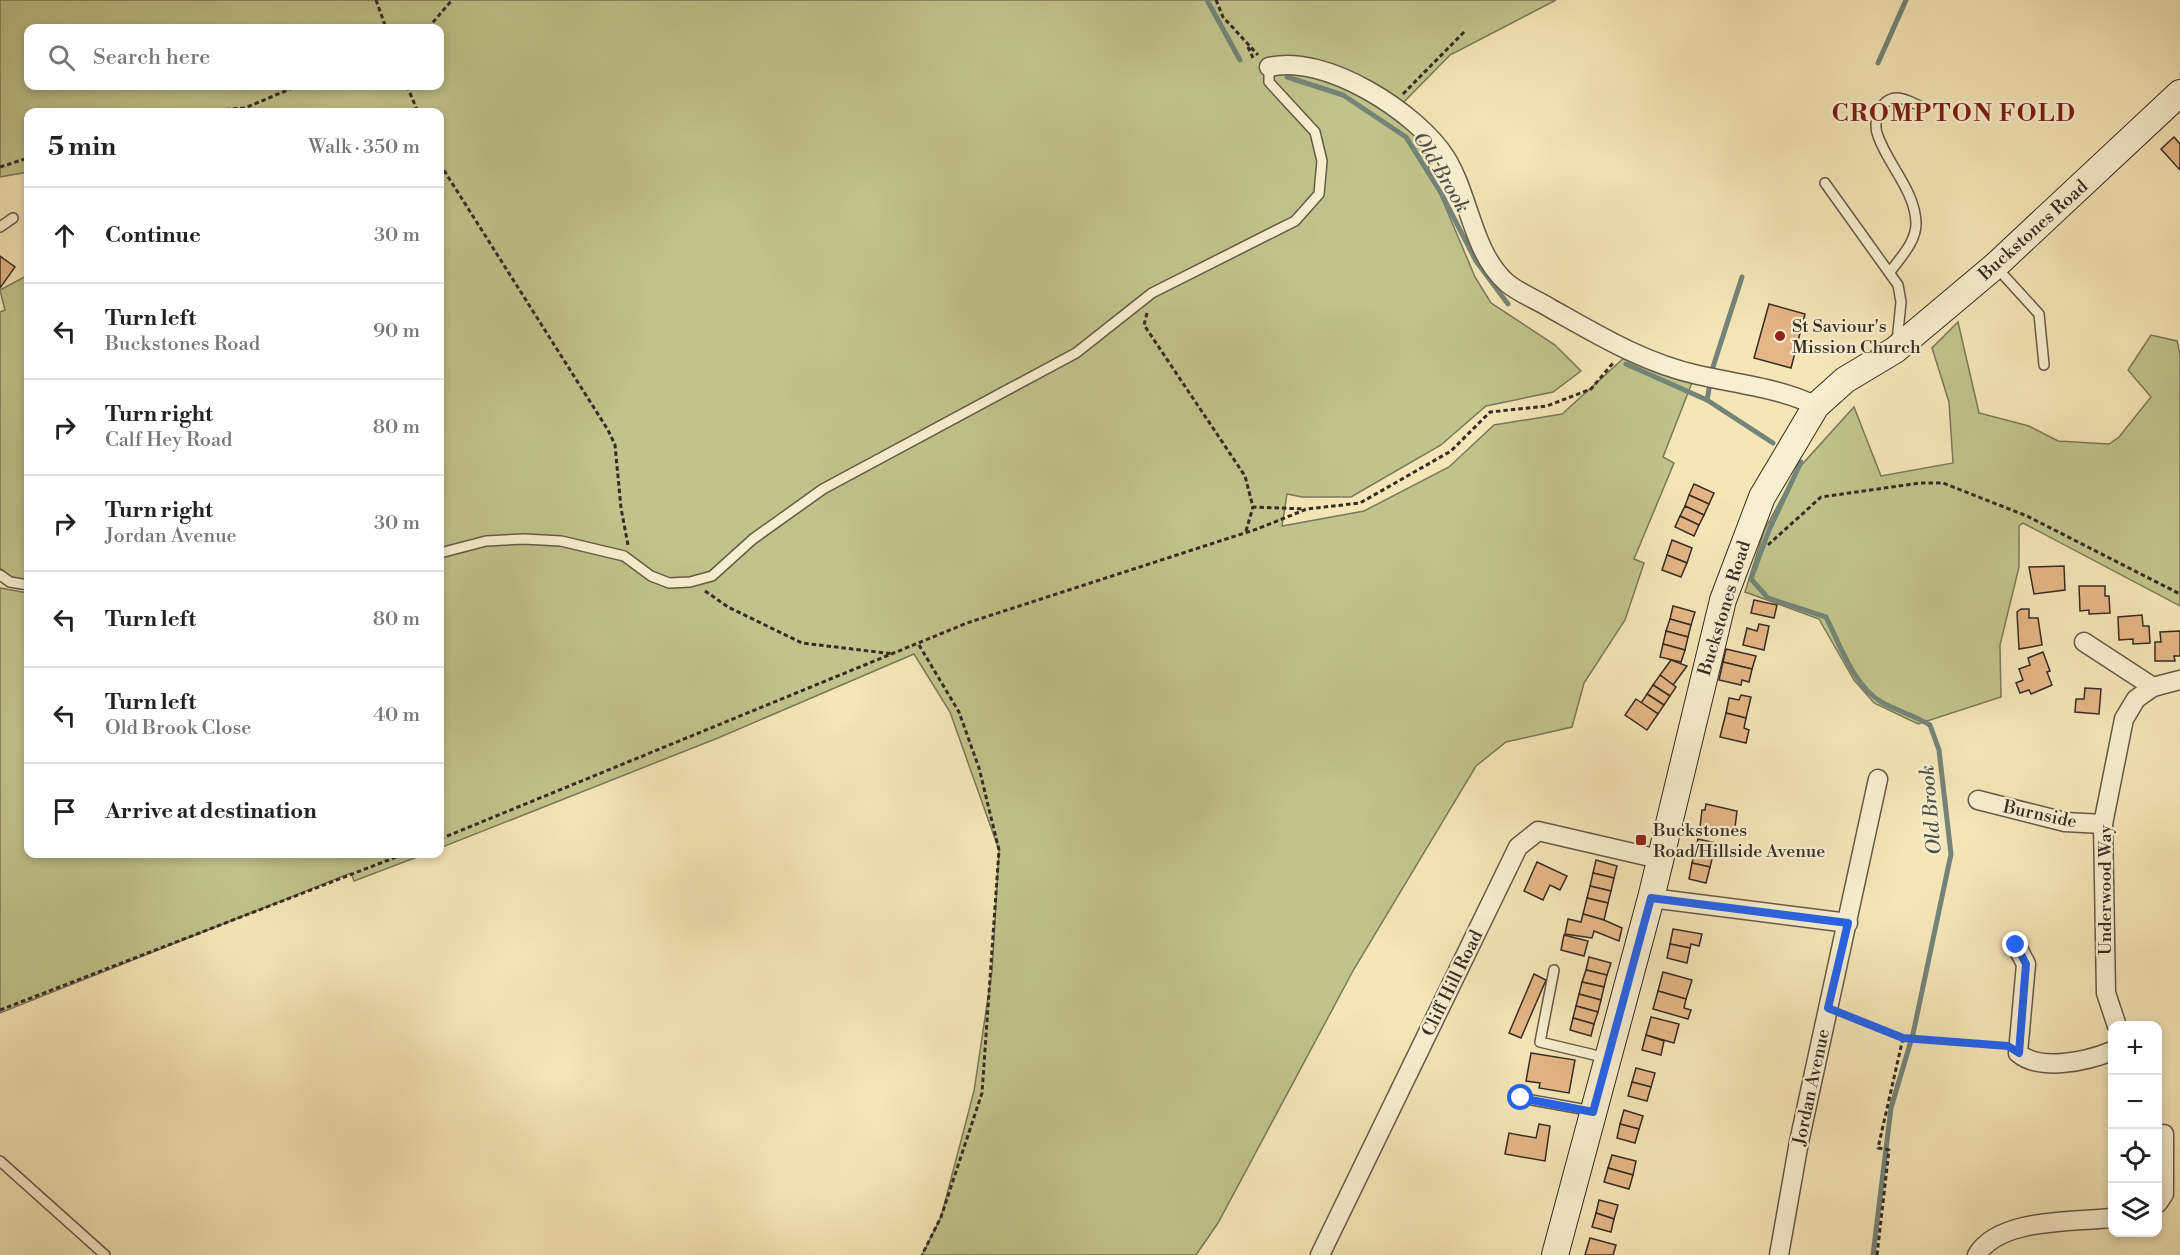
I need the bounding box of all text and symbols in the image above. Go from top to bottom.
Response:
search box [24,24,444,90]
icon: search [45,41,78,74]
text: Search here [93,44,210,71]
district label: CROMPTON FOLD [1832,99,2076,129]
water label: Old Brook [1407,128,1475,218]
text: 5 min [48,131,116,163]
text: Walk · 350 m [308,135,420,160]
street label: Buckstones Road [1973,175,2093,286]
icon: ahead [48,219,81,252]
text: Continue [105,222,201,249]
text: 30 m [374,223,420,248]
text: Turn left [105,305,196,332]
icon: left [48,315,81,348]
place label: St Saviour's Mission Church [1792,315,1921,359]
text: 90 m [373,319,420,344]
marker: St Saviour's Mission Church [1773,329,1787,343]
text: Buckstones Road [105,332,260,357]
text: Turn right [105,401,213,428]
icon: right [48,411,81,444]
text: 80 m [373,415,420,440]
text: Calf Hey Road [105,428,232,453]
text: Turn right [105,497,213,524]
icon: right [48,507,81,540]
text: 30 m [374,511,420,536]
text: Jordan Avenue [105,524,237,549]
street label: Buckstones Road [1693,537,1756,679]
icon: left [48,603,81,636]
text: Turn left [105,606,196,633]
text: 80 m [373,607,420,632]
text: Turn left [105,689,196,716]
icon: left [48,699,81,732]
text: 40 m [373,703,420,728]
text: Old Brook Close [105,716,251,741]
water label: Old Brook [1915,764,1948,856]
icon: arrive [48,795,81,828]
street label: Burnside [2000,795,2079,834]
text: Arrive at destination [105,798,317,825]
place label: Buckstones Road/Hillside Avenue [1652,819,1825,863]
street label: Underwood Way [2094,824,2117,955]
marker: Buckstones Road/Hillside Avenue [1634,833,1648,847]
street label: Cliff Hill Road [1417,926,1488,1040]
route end [2002,931,2028,957]
map controls [2108,1021,2162,1237]
button: + [2108,1021,2162,1075]
street label: Jordan Avenue [1788,1027,1835,1148]
button: − [2108,1075,2162,1129]
route start [1507,1084,1533,1110]
button: locate [2108,1129,2162,1183]
button: layers [2108,1183,2162,1237]

